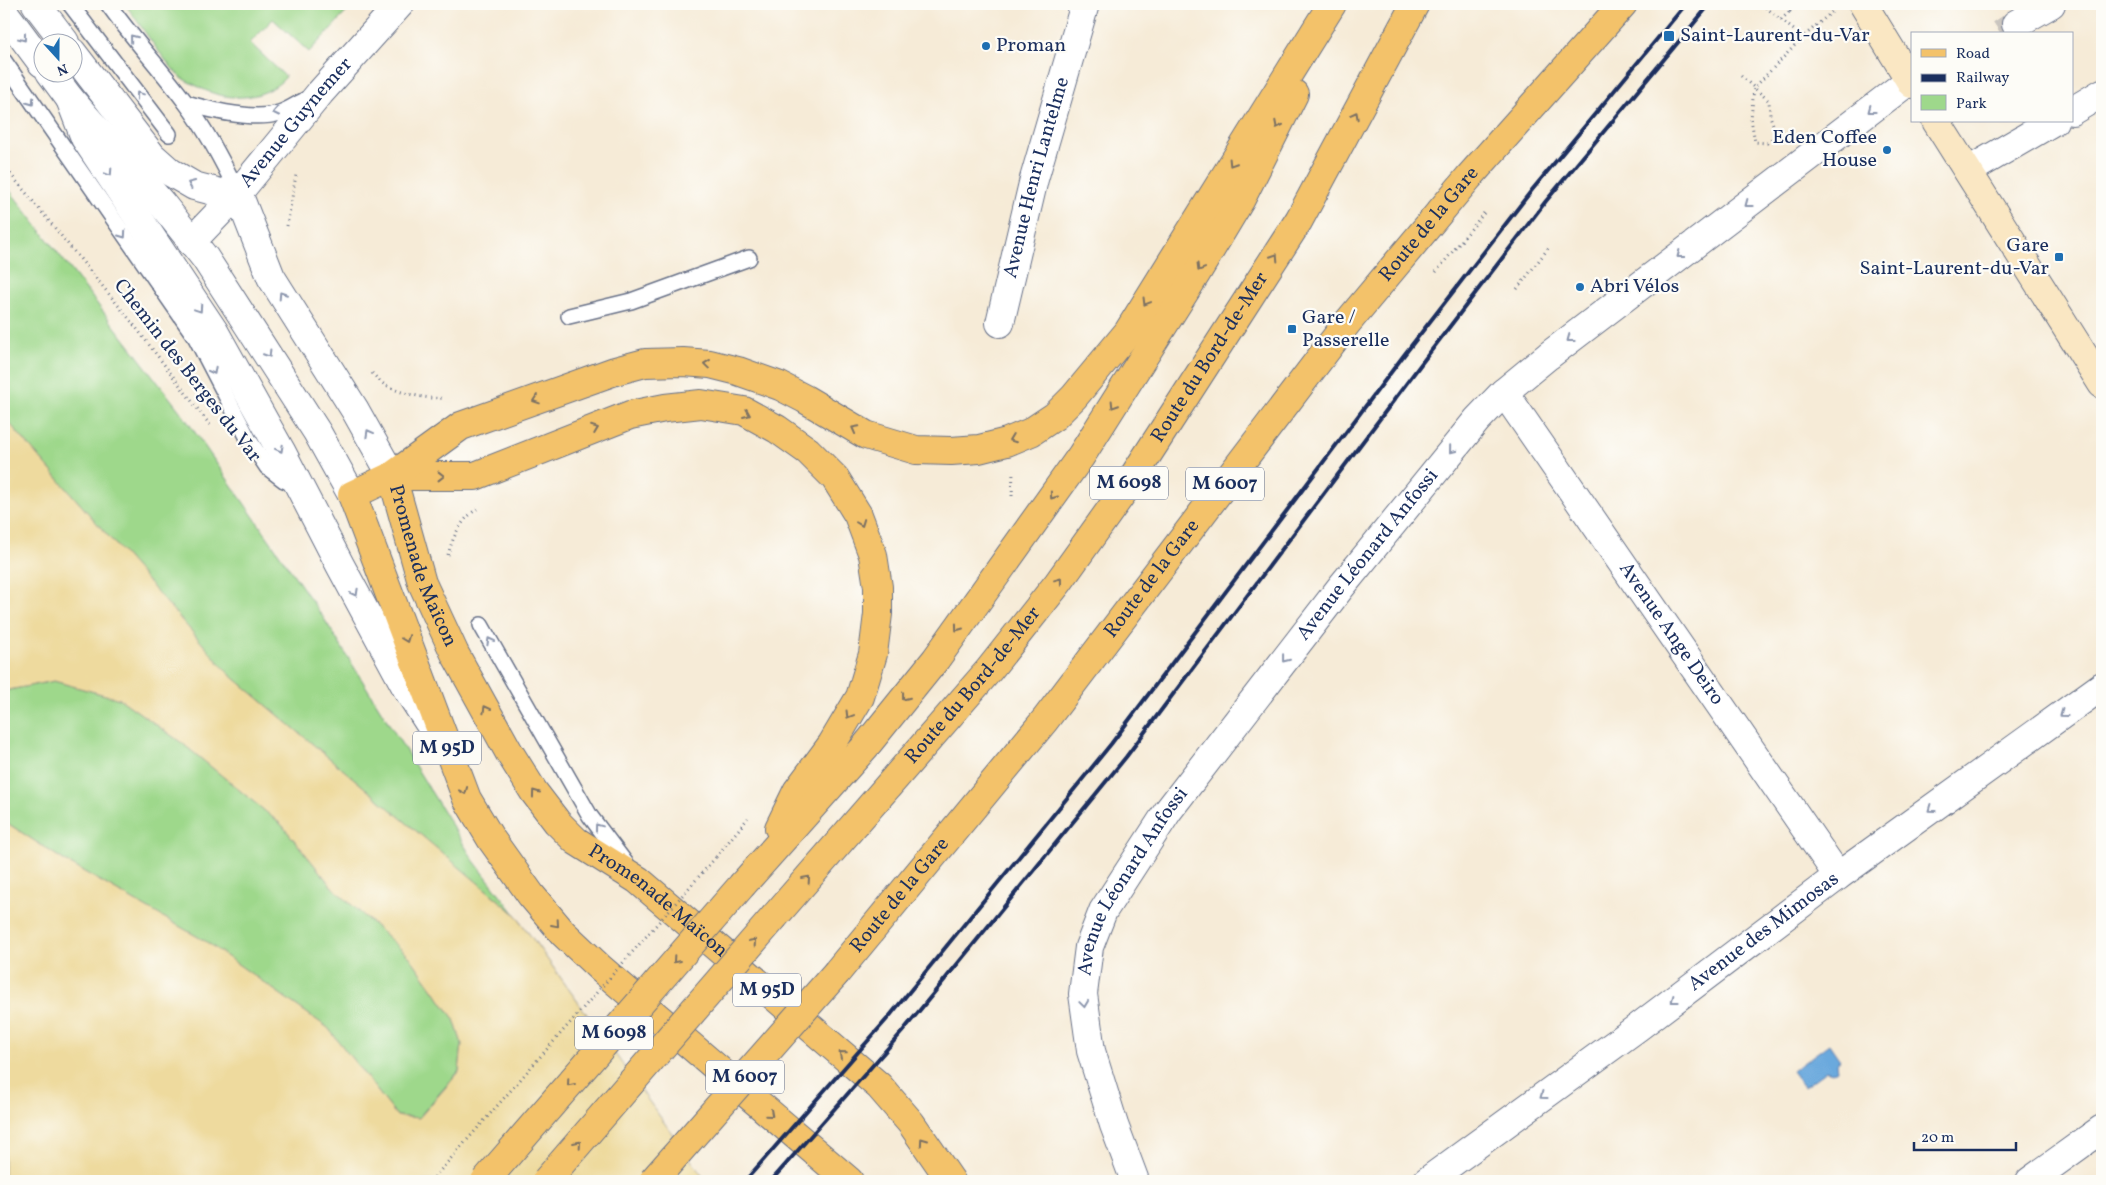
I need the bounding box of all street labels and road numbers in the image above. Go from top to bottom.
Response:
street label: Avenue Guynemer [233,52,359,194]
street label: Avenue Henri Lantelme [997,74,1077,281]
street label: Route de la Gare [1373,161,1486,288]
street label: Route du Bord-de-Mer [1145,267,1276,449]
street label: Chemin des Berges du Var [106,273,268,469]
street label: Avenue Léonard Anfossi [1290,463,1446,647]
road number: M 6098 [1090,466,1168,499]
road number: M 6007 [1186,468,1264,500]
street label: Promenade Maïcon [381,482,464,652]
street label: Route de la Gare [1098,514,1207,644]
street label: Avenue Ange Deiro [1612,557,1730,711]
street label: Route du Bord-de-Mer [899,601,1048,771]
road number: M 95D [413,731,481,764]
street label: Avenue Léonard Anfossi [1071,782,1195,977]
street label: Route de la Gare [844,832,956,960]
street label: Promenade Maïcon [583,838,734,965]
street label: Avenue des Mimosas [1683,866,1845,998]
road number: M 95D [733,974,801,1006]
road number: M 6098 [575,1016,653,1050]
road number: M 6007 [706,1060,784,1094]

